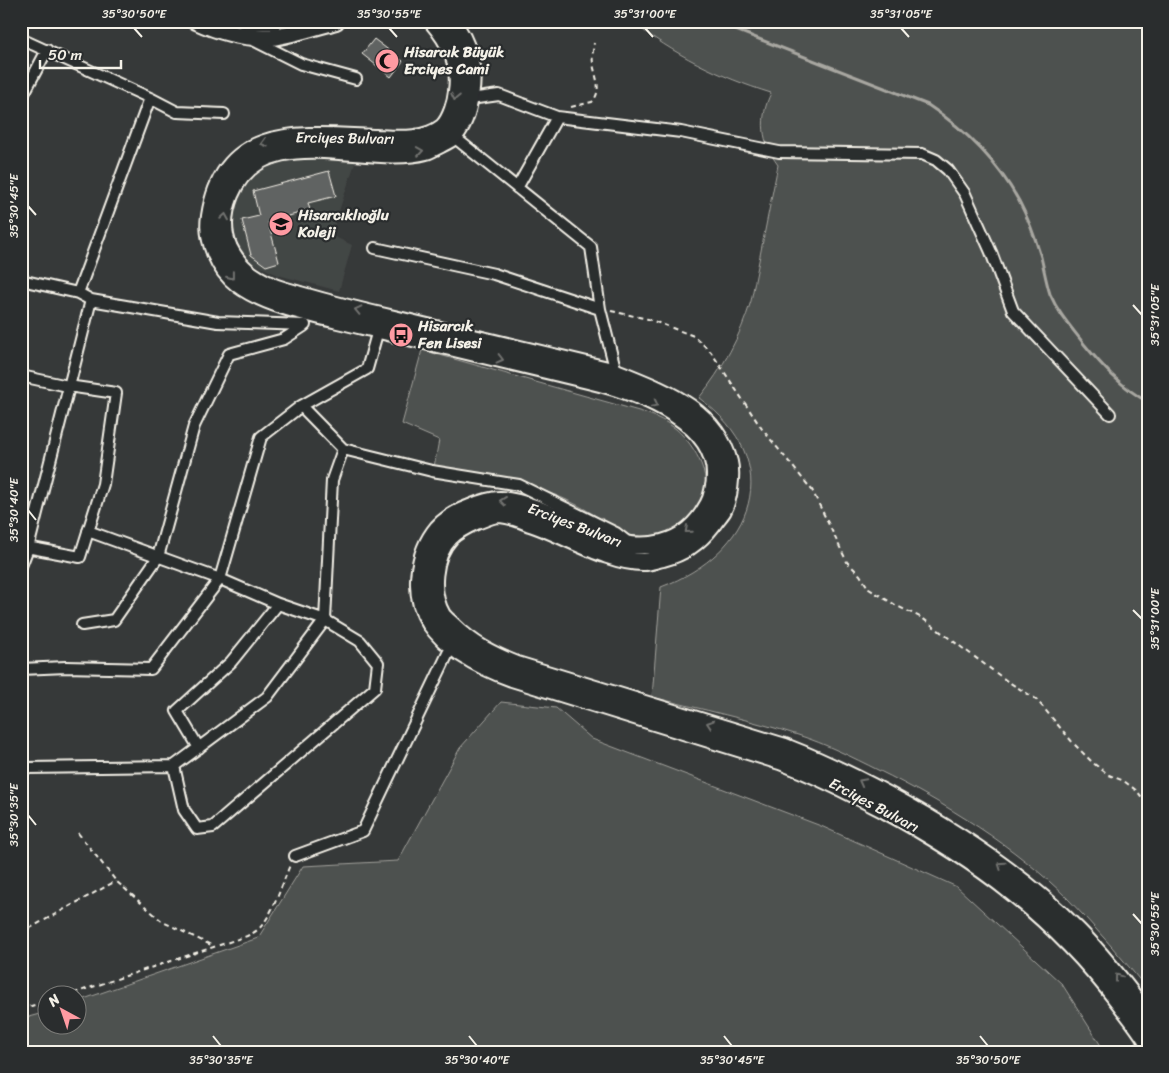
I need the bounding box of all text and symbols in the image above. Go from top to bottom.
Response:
text: 35°30'50"E [102,3,167,25]
text: 35°30'55"E [357,3,422,25]
text: 35°31'00"E [614,3,677,25]
text: 35°31'05"E [870,3,933,25]
scale bar [40,38,121,70]
place label: Hisarcık Büyük Erciyes Cami [403,39,504,82]
text: 50 m [48,42,83,68]
mosque icon: Hisarcık Büyük Erciyes Cami [374,48,400,74]
one-way arrow [451,93,461,102]
street label: Erciyes Bulvarı [295,124,395,152]
one-way arrow [260,137,268,147]
one-way arrow [416,147,425,157]
text: 35°30'45"E [3,173,25,238]
place label: Hisarcıklıoğlu Koleji [297,202,390,245]
school or university icon: Hisarcıklıoğlu Koleji [268,211,294,237]
one-way arrow [219,213,229,222]
one-way arrow [225,270,233,279]
text: 35°31'05"E [1144,283,1166,346]
one-way arrow [353,305,362,316]
place label: Hisarcık Fen Lisesi [417,313,482,356]
bus stop icon: Hisarcık Fen Lisesi [388,322,414,348]
one-way arrow [495,353,504,364]
one-way arrow [650,398,659,409]
text: 35°30'40"E [3,476,25,542]
street label: Erciyes Bulvarı [524,495,626,555]
one-way arrow [498,497,507,507]
one-way arrow [684,524,693,533]
text: 35°31'00"E [1144,587,1166,650]
one-way arrow [707,720,715,730]
street label: Erciyes Bulvarı [824,770,924,840]
one-way arrow [858,778,867,788]
text: 35°30'35"E [3,782,25,847]
one-way arrow [997,862,1007,871]
text: 35°30'55"E [1144,891,1166,956]
one-way arrow [1116,974,1124,983]
north arrow [38,986,88,1036]
text: N [41,988,66,1014]
text: 35°30'35"E [189,1049,254,1071]
text: 35°30'40"E [445,1049,511,1071]
text: 35°30'45"E [700,1049,765,1071]
text: 35°30'50"E [956,1049,1021,1071]

